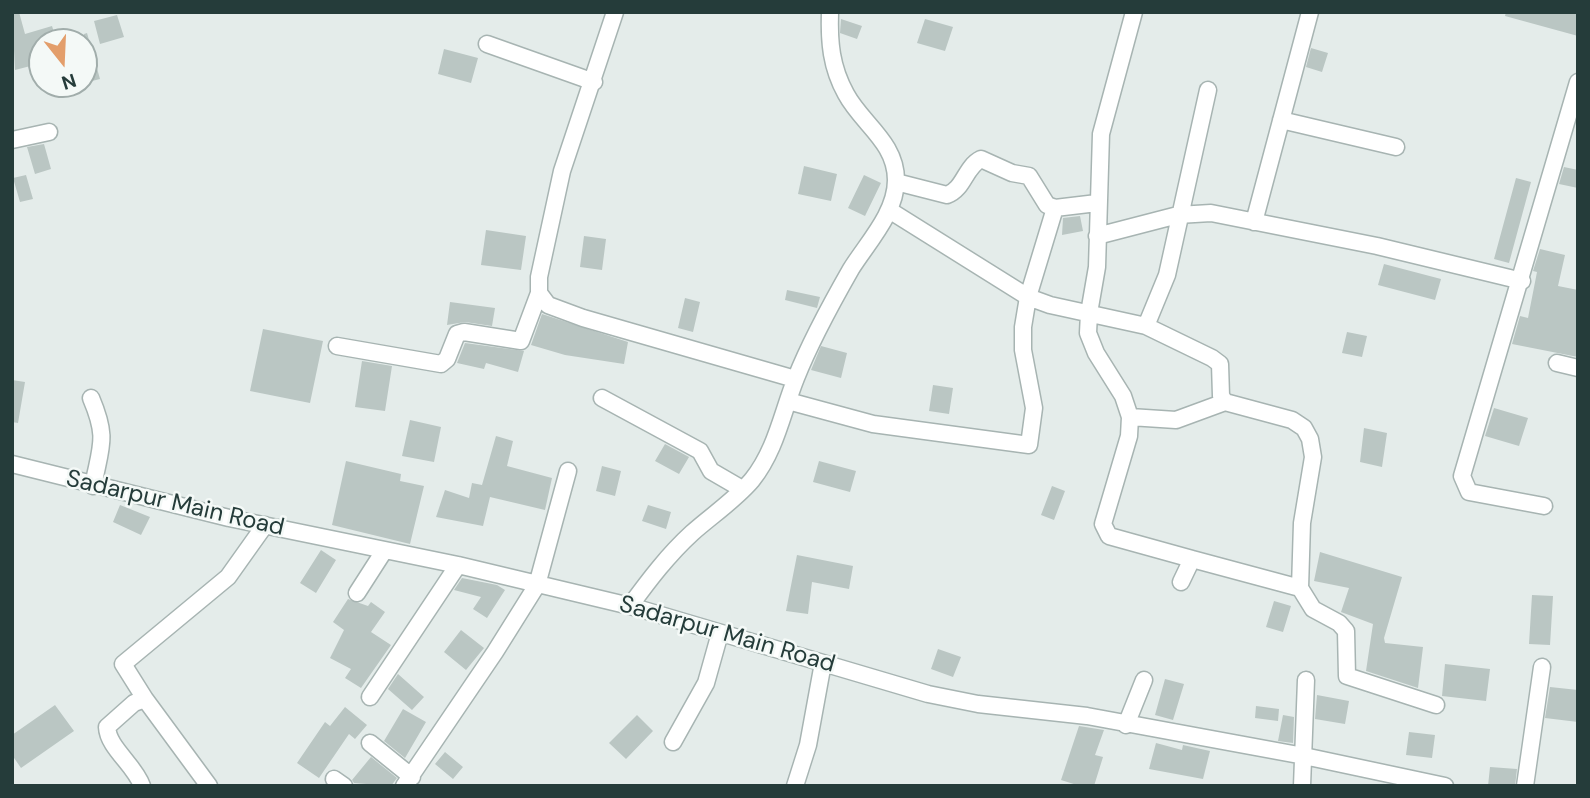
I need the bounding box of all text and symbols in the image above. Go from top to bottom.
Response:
north arrow [28,28,98,98]
text: N [59,68,79,96]
street label: Sadarpur Main Road [63,465,287,543]
street label: Sadarpur Main Road [616,590,838,680]

